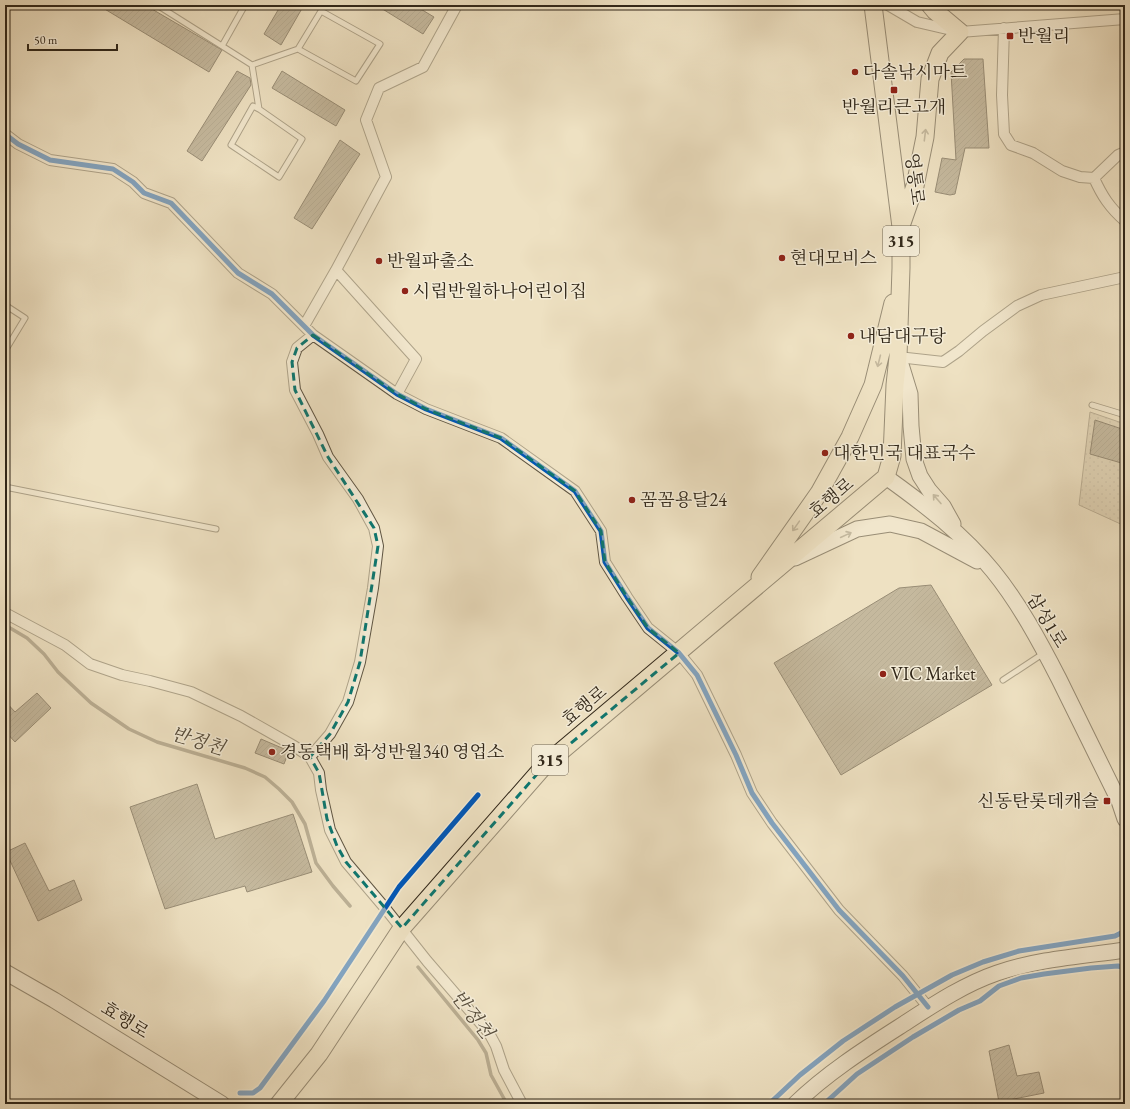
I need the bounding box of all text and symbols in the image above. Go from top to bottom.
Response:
place label: 반월리 [1018,24,1070,47]
scale bar [28,26,117,52]
marker: 반월리 [1005,31,1015,41]
text: 50 m [34,32,58,48]
place label: 다솔낚시마트 [863,60,968,83]
marker: 다솔낚시마트 [850,67,860,77]
marker: 반월리큰고개 [889,85,899,95]
place label: 반월리큰고개 [842,95,946,118]
one-way arrow [921,129,928,142]
street label: 영통로 [901,152,930,206]
road number: 315 [883,226,919,256]
place label: 현대모비스 [790,246,878,269]
place label: 반월파출소 [387,249,474,272]
marker: 현대모비스 [777,253,787,263]
marker: 반월파출소 [374,256,384,266]
place label: 시립반월하나어린이집 [413,279,587,302]
marker: 시립반월하나어린이집 [400,286,410,296]
place label: 내담대구탕 [859,324,947,347]
marker: 내담대구탕 [846,331,856,341]
one-way arrow [875,354,883,367]
place label: 대한민국 대표국수 [833,441,976,464]
marker: 대한민국 대표국수 [820,448,830,458]
street label: 효행로 [803,472,858,523]
place label: 꼼꼼용달24 [640,488,727,511]
one-way arrow [932,494,941,504]
marker: 꼼꼼용달24 [627,495,637,505]
one-way arrow [792,520,800,531]
one-way arrow [839,531,851,538]
street label: 삼성1로 [1022,588,1073,652]
place label: VIC Market [891,662,976,685]
marker: VIC Market [878,669,888,679]
street label: 효행로 [556,680,611,731]
water label: 반정천 [168,720,229,761]
place label: 경동택배 화성반월340 영업소 [280,740,504,763]
road number: 315 [532,745,568,775]
marker: 경동택배 화성반월340 영업소 [267,747,277,757]
place label: 신동탄롯데캐슬 [977,789,1100,812]
marker: 신동탄롯데캐슬 [1102,796,1112,806]
water label: 반정천 [446,985,500,1045]
street label: 효행로 [97,996,153,1043]

